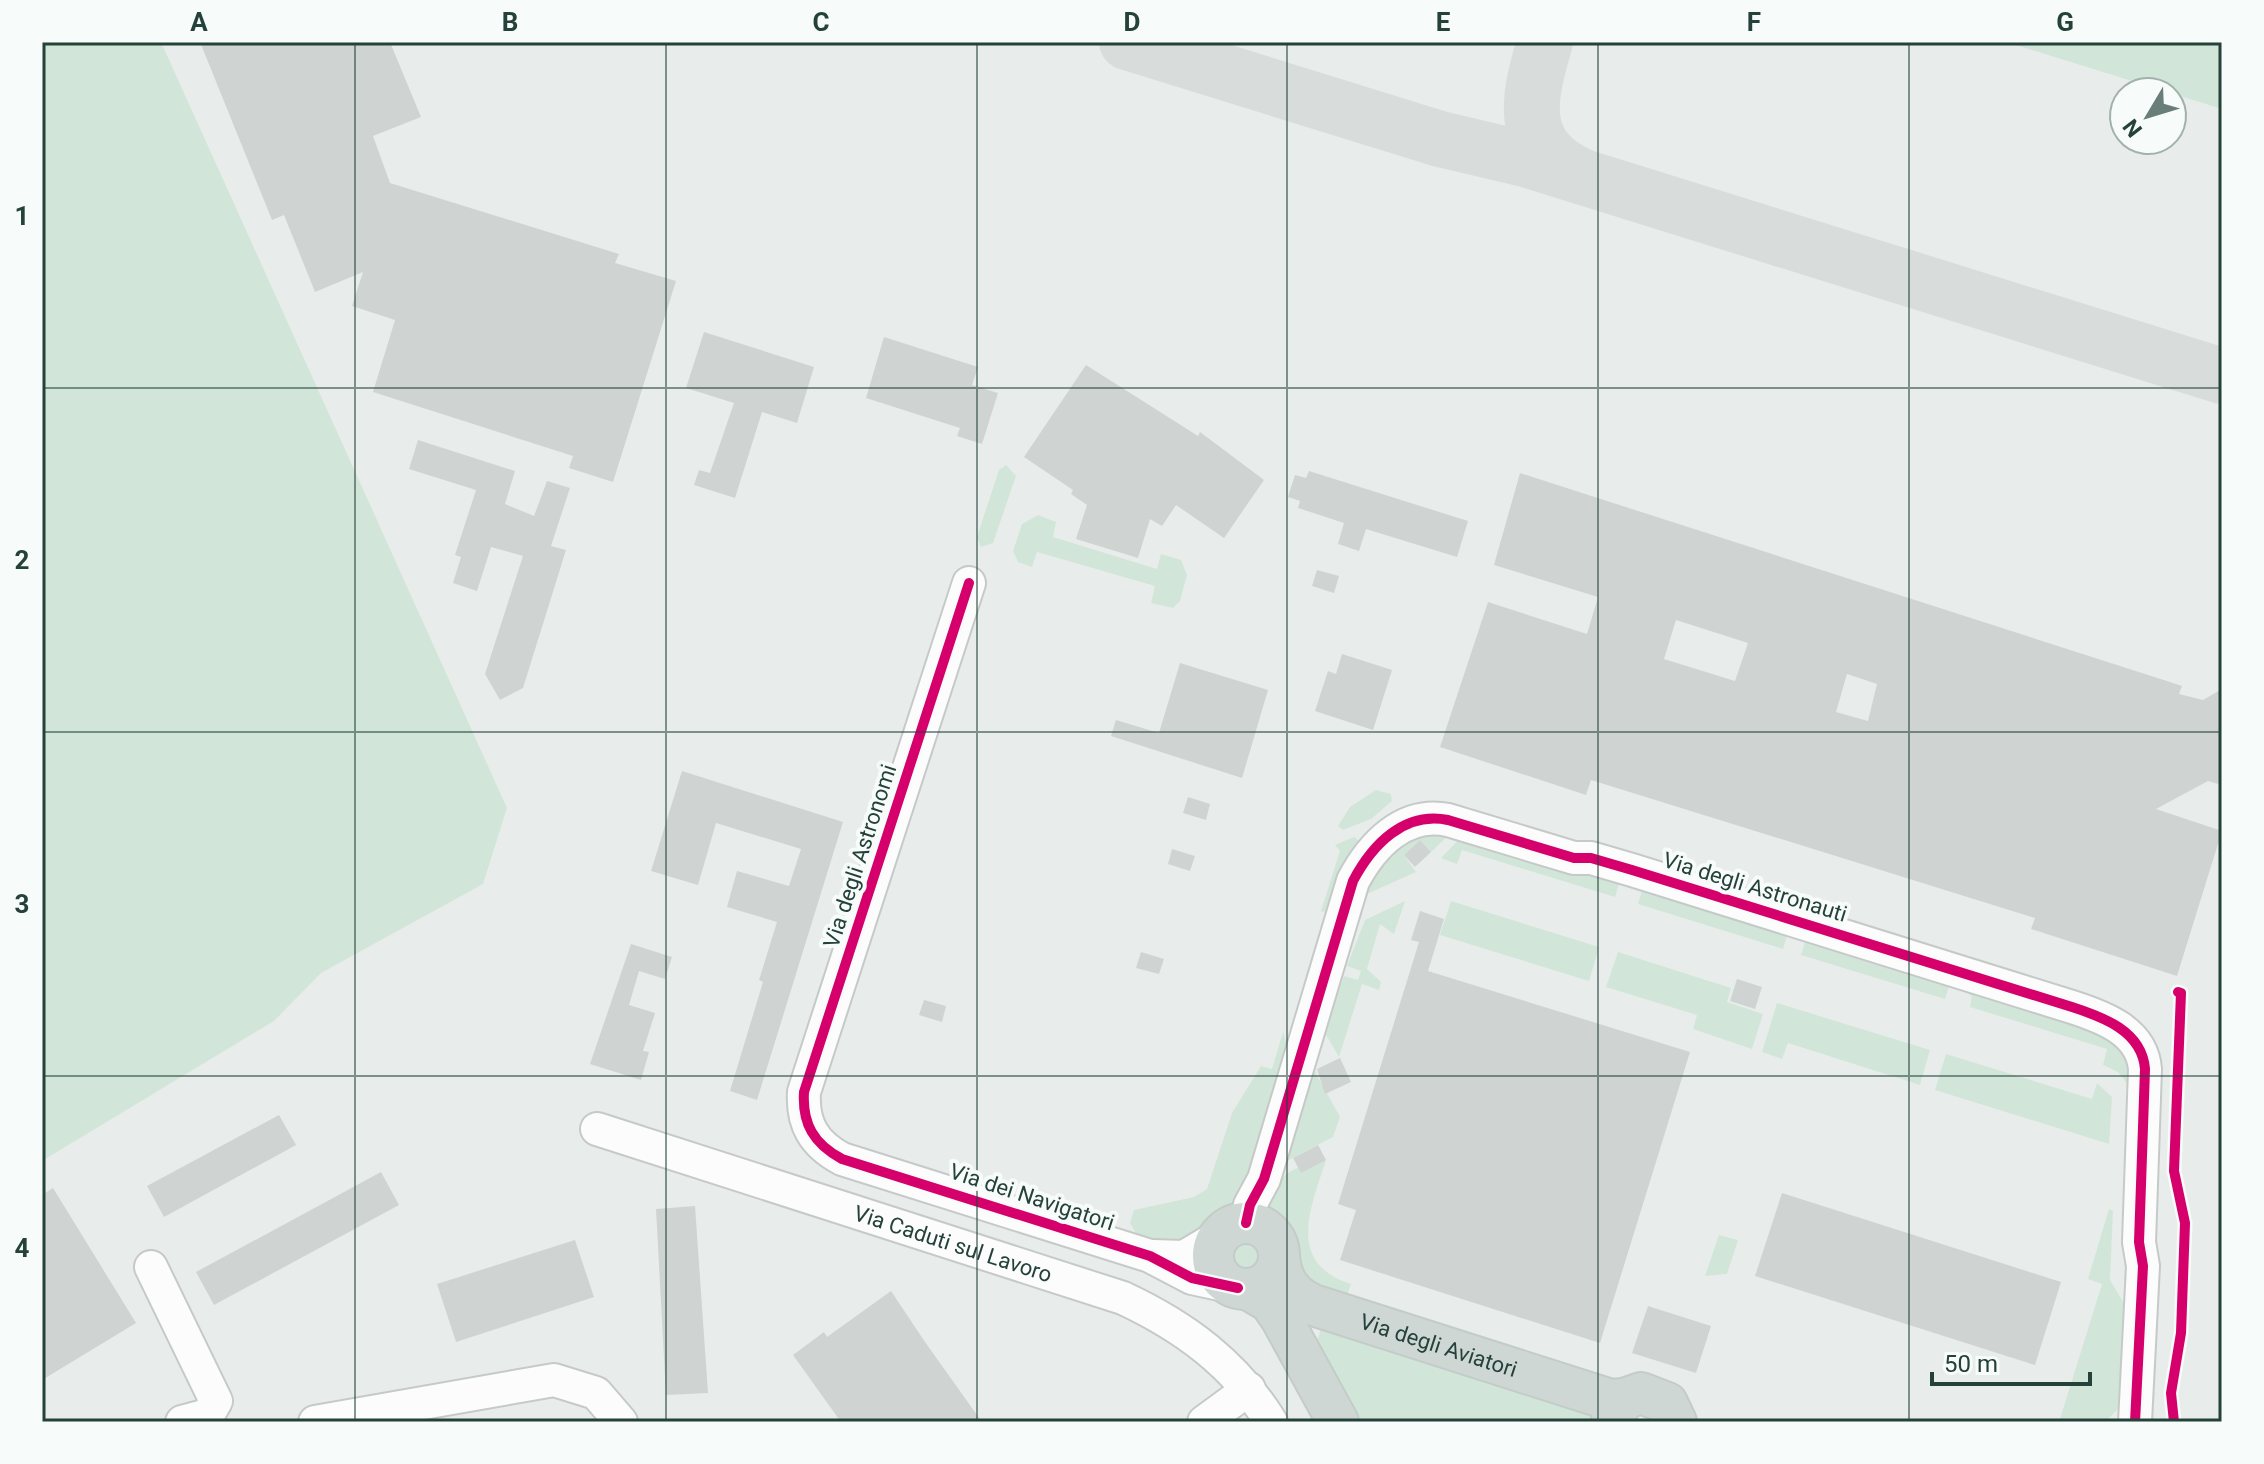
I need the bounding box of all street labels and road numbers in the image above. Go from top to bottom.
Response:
street label: Via degli Astronomi [819,761,901,951]
street label: Via degli Astronauti [1660,847,1850,927]
street label: Via dei Navigatori [946,1159,1118,1235]
street label: Via Caduti sul Lavoro [851,1200,1055,1287]
street label: Via degli Aviatori [1357,1308,1520,1382]

